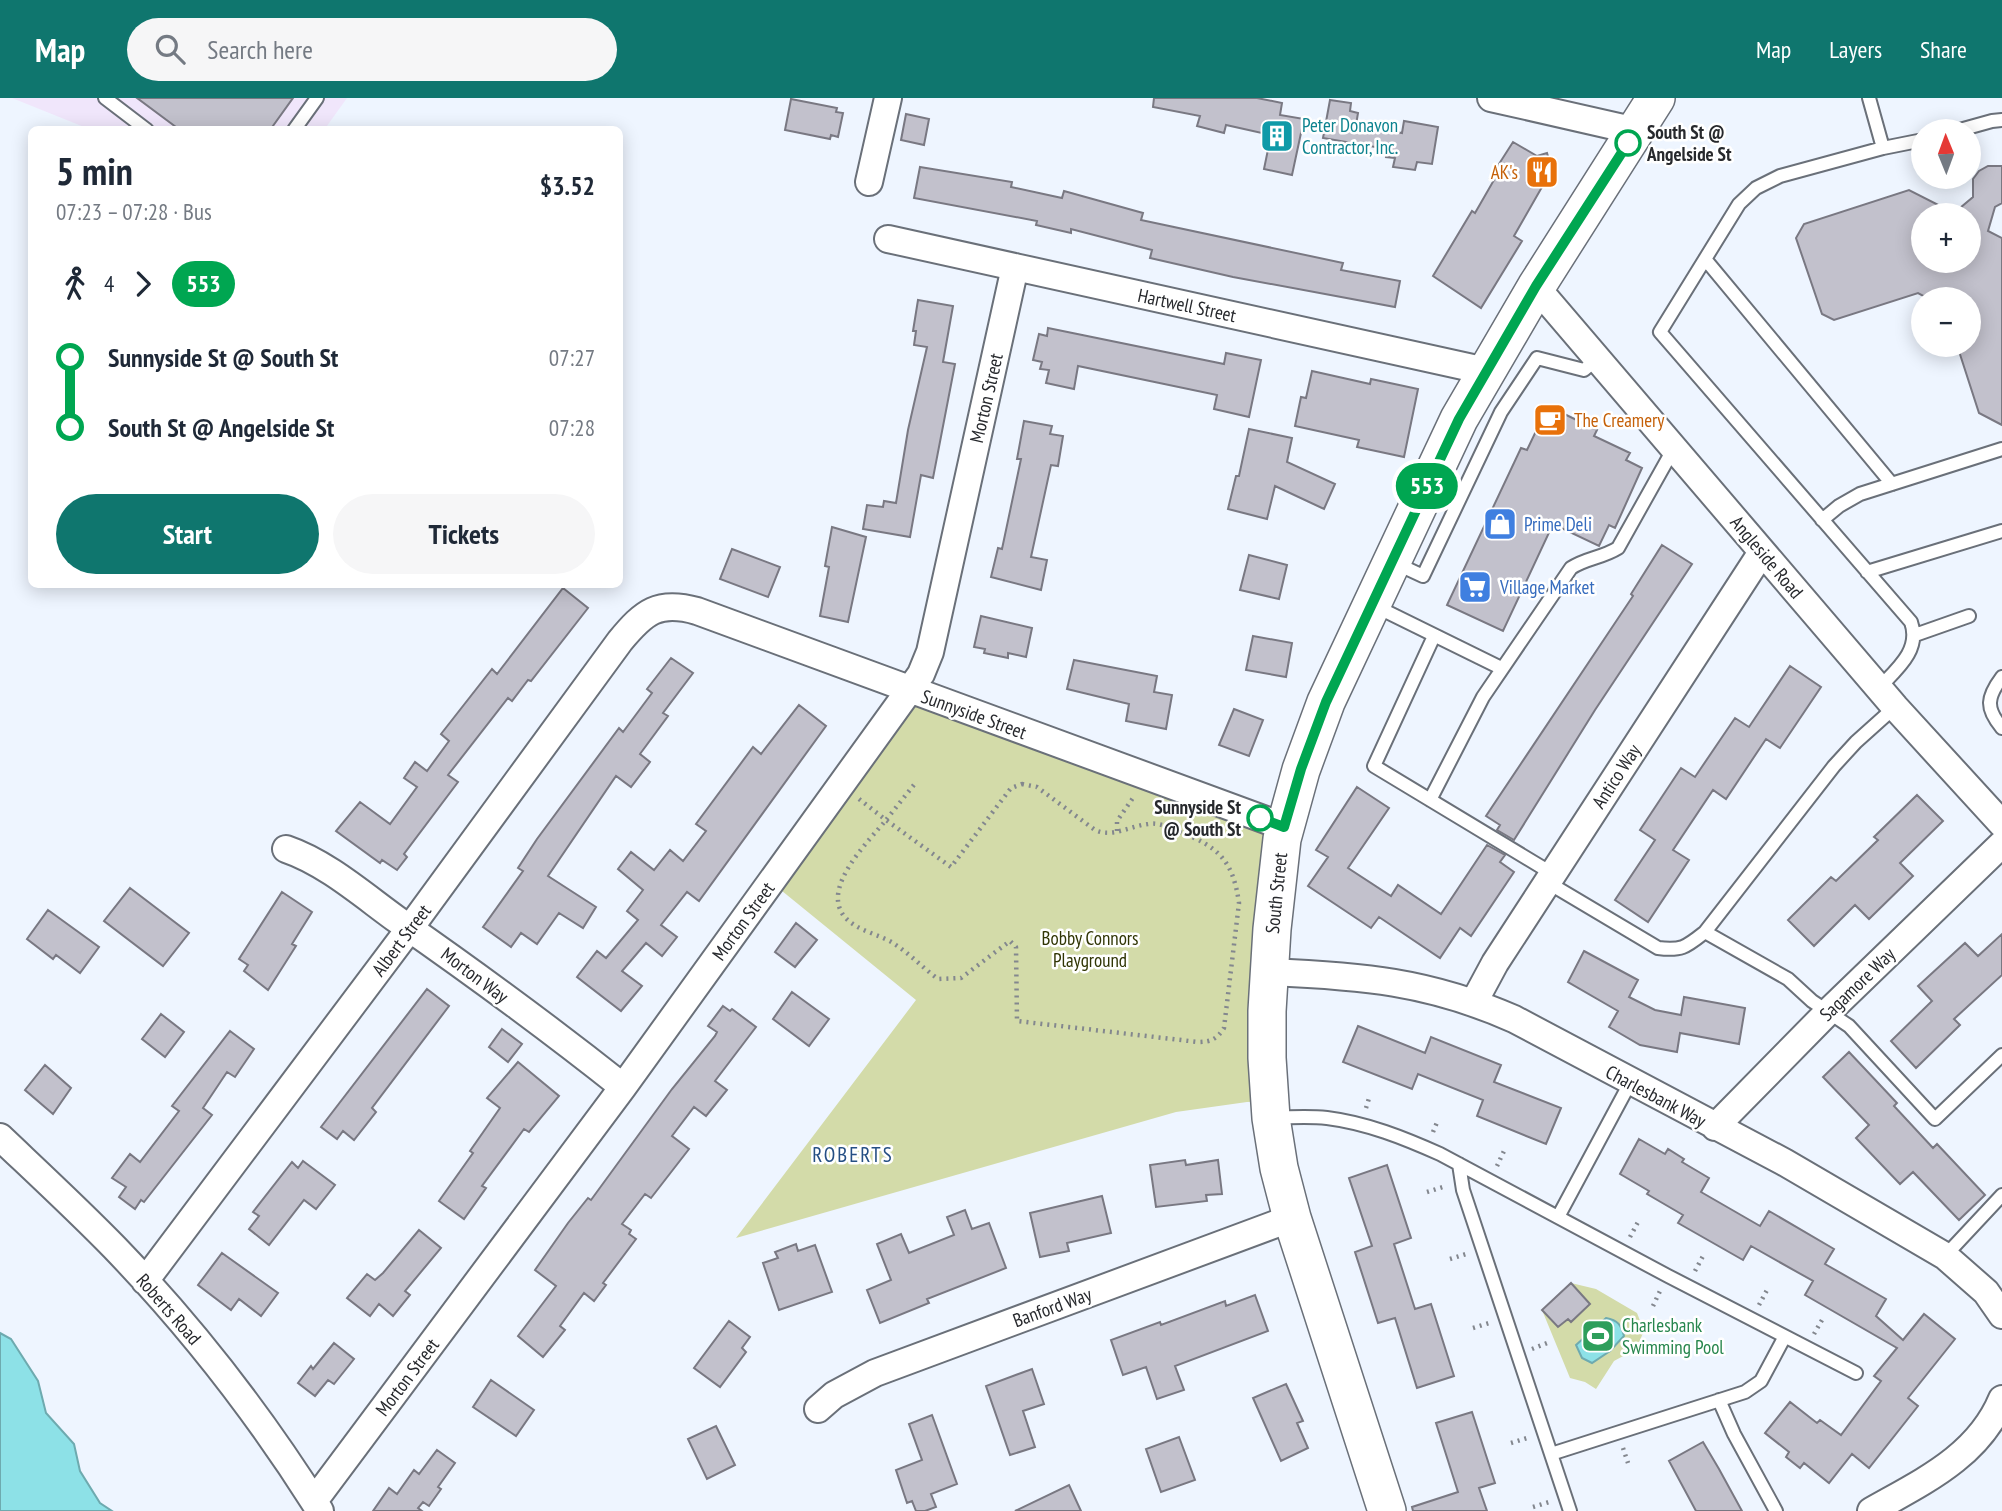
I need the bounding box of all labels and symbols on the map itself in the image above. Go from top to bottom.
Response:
place label: Peter Donavon Contractor, Inc. [1302,113,1398,159]
building icon: Peter Donavon Contractor, Inc. [1258,117,1296,155]
north arrow [1911,119,1981,189]
place label: South St @ Angelside St [1646,120,1732,166]
marker: South St @ Angelside St [1615,130,1641,156]
restaurant icon: AK's [1523,153,1561,191]
place label: AK's [1491,160,1518,184]
street label: Hartwell Street [1136,283,1239,327]
street label: Morton Street [964,350,1008,445]
cafe icon: The Creamery [1531,401,1569,439]
place label: The Creamery [1574,408,1665,432]
line badge: 553 [1387,463,1467,509]
shop icon: Prime Deli [1481,505,1519,543]
street label: Angleside Road [1725,511,1809,603]
place label: Prime Deli [1524,512,1592,536]
supermarket icon: Village Market [1456,568,1494,606]
place label: Village Market [1499,575,1595,599]
street label: Sunnyside Street [918,684,1031,744]
street label: Antico Way [1586,739,1646,813]
place label: Sunnyside St @ South St [1154,795,1241,841]
marker: Sunnyside St @ South St [1247,805,1273,831]
street label: South Street [1260,850,1292,935]
street label: Morton Street [707,877,780,965]
street label: Albert Street [366,899,436,981]
park label: Bobby Connors Playground [1042,926,1138,972]
street label: Morton Way [437,942,514,1009]
street label: Sagamore Way [1814,942,1900,1026]
street label: Charlesbank Way [1602,1060,1711,1133]
district label: ROBERTS [812,1141,894,1168]
street label: Roberts Road [132,1269,206,1349]
street label: Banford Way [1009,1281,1095,1332]
place label: Charlesbank Swimming Pool [1622,1313,1724,1359]
sports icon: Charlesbank Swimming Pool [1579,1317,1617,1355]
street label: Morton Street [370,1333,444,1421]

